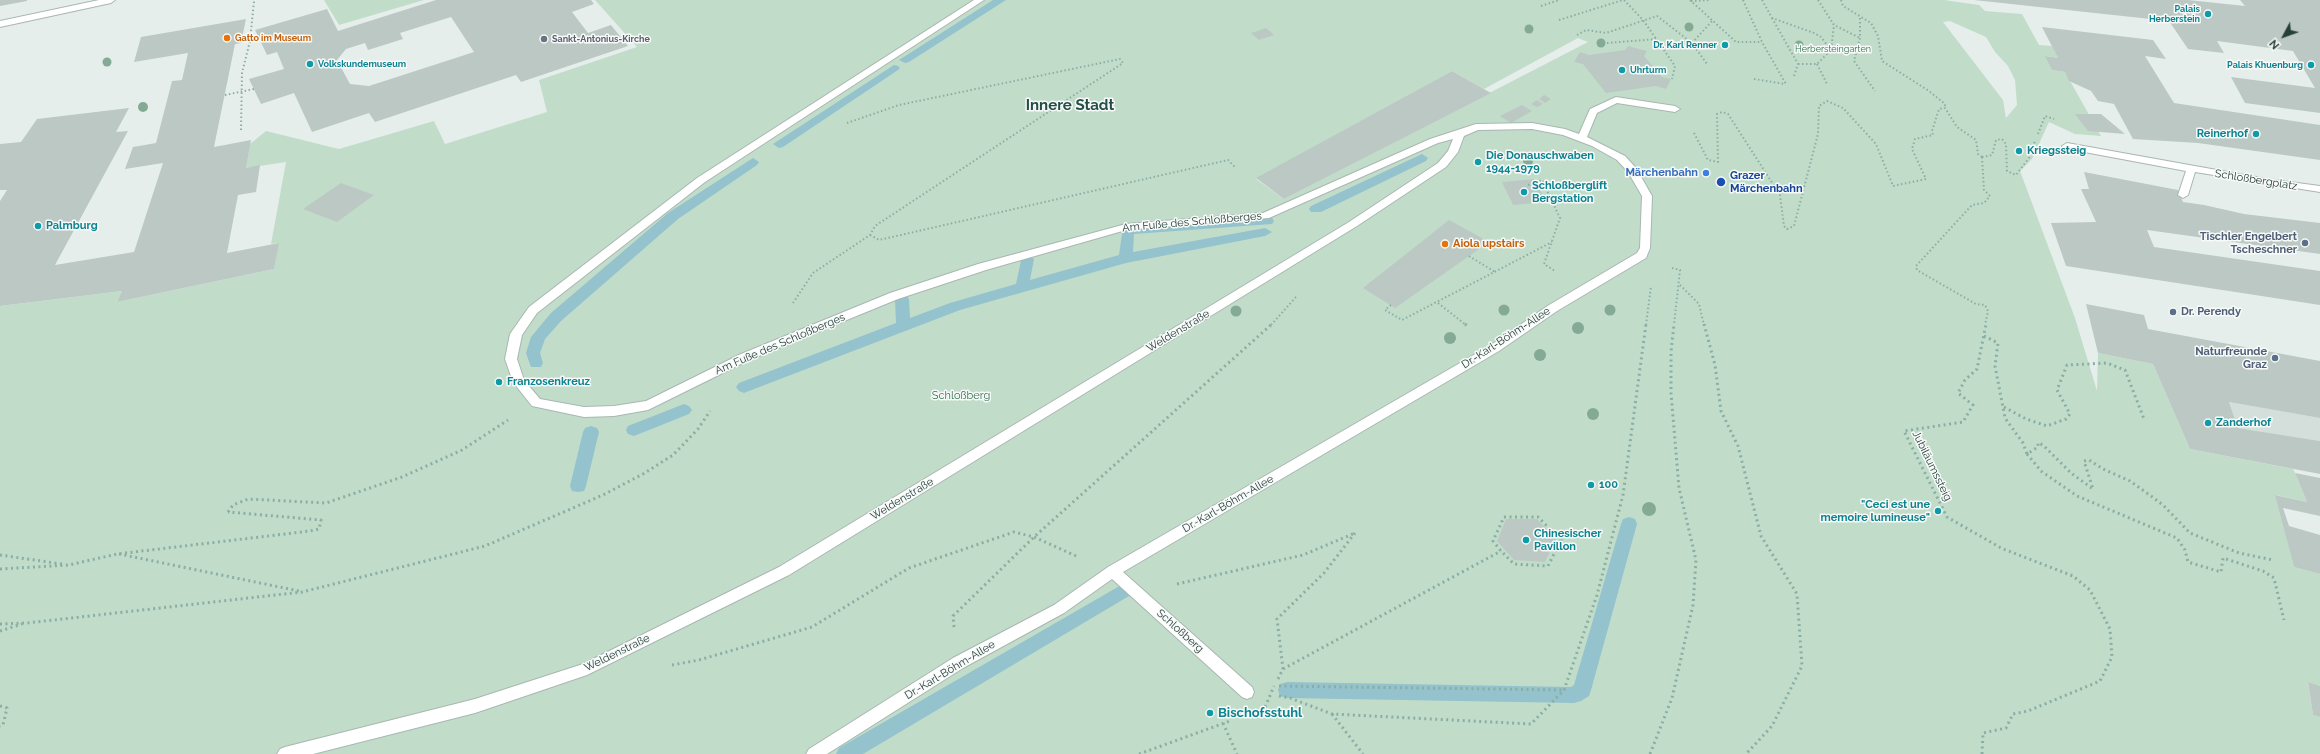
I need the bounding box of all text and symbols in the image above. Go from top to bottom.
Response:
place label: Palais Herberstein [2149,4,2200,25]
marker: Palais Herberstein [2203,9,2213,19]
north arrow [2264,16,2304,56]
marker: Gatto im Museum [222,33,232,43]
place label: Gatto im Museum [235,33,311,43]
marker: Sankt-Antonius-Kirche [539,34,549,44]
place label: Sankt-Antonius-Kirche [552,34,650,44]
text: N [2267,37,2282,52]
place label: Dr. Karl Renner [1653,40,1717,50]
marker: Dr. Karl Renner [1720,40,1730,50]
park label: Herbersteingarten [1795,44,1871,54]
marker: Volkskundemuseum [305,59,315,69]
place label: Volkskundemuseum [318,59,406,69]
place label: Palais Khuenburg [2227,60,2303,70]
marker: Palais Khuenburg [2306,60,2316,70]
marker: Uhrturm [1617,65,1627,75]
place label: Uhrturm [1630,65,1666,75]
district label: Innere Stadt [1026,96,1114,114]
place label: Reinerhof [2197,127,2248,141]
marker: Reinerhof [2251,129,2261,139]
place label: Kriegssteig [2027,144,2086,158]
marker: Kriegssteig [2014,146,2024,156]
place label: Die Donauschwaben 1944-1979 [1486,149,1594,175]
marker: Die Donauschwaben 1944-1979 [1473,157,1483,167]
place label: Märchenbahn [1625,166,1698,180]
street label: Schloßbergplatz [2214,167,2298,193]
marker: Märchenbahn [1701,168,1711,178]
place label: Grazer Märchenbahn [1730,169,1803,195]
marker: Grazer Märchenbahn [1715,176,1727,188]
place label: Schloßberglift Bergstation [1532,179,1607,205]
marker: Schloßberglift Bergstation [1519,187,1529,197]
street label: Am Fuße des Schloßberges [1122,209,1262,235]
place label: Palmburg [46,219,98,233]
marker: Palmburg [33,221,43,231]
place label: Tischler Engelbert Tscheschner [2200,230,2297,256]
place label: Aiola upstairs [1453,237,1525,251]
marker: Tischler Engelbert Tscheschner [2300,238,2310,248]
marker: Aiola upstairs [1440,239,1450,249]
street label: Dr.-Karl-Böhm-Allee [1459,304,1553,372]
place label: Dr. Perendy [2181,305,2241,319]
street label: Weldenstraße [1144,307,1212,355]
marker: Dr. Perendy [2168,307,2178,317]
street label: Am Fuße des Schloßberges [713,311,847,377]
place label: Naturfreunde Graz [2195,345,2267,371]
marker: Naturfreunde Graz [2270,353,2280,363]
place label: Franzosenkreuz [507,375,590,389]
marker: Franzosenkreuz [494,377,504,387]
park label: Schloßberg [932,389,990,403]
place label: Zanderhof [2216,416,2271,430]
marker: Zanderhof [2203,418,2213,428]
street label: Jubiläumssteig [1909,429,1955,503]
street label: Dr.-Karl-Böhm-Allee [1180,473,1276,535]
street label: Weldenstraße [868,475,936,523]
place label: 100 [1599,478,1618,492]
marker: 100 [1586,480,1596,490]
place label: "Ceci est une memoire lumineuse" [1821,498,1930,524]
marker: "Ceci est une memoire lumineuse" [1933,506,1943,516]
place label: Chinesischer Pavillon [1534,527,1602,553]
marker: Chinesischer Pavillon [1521,535,1531,545]
street label: Schloßberg [1154,607,1206,655]
street label: Weldenstraße [582,631,652,675]
street label: Dr.-Karl-Böhm-Allee [902,638,998,702]
place label: Bischofsstuhl [1218,705,1302,721]
marker: Bischofsstuhl [1205,708,1215,718]

